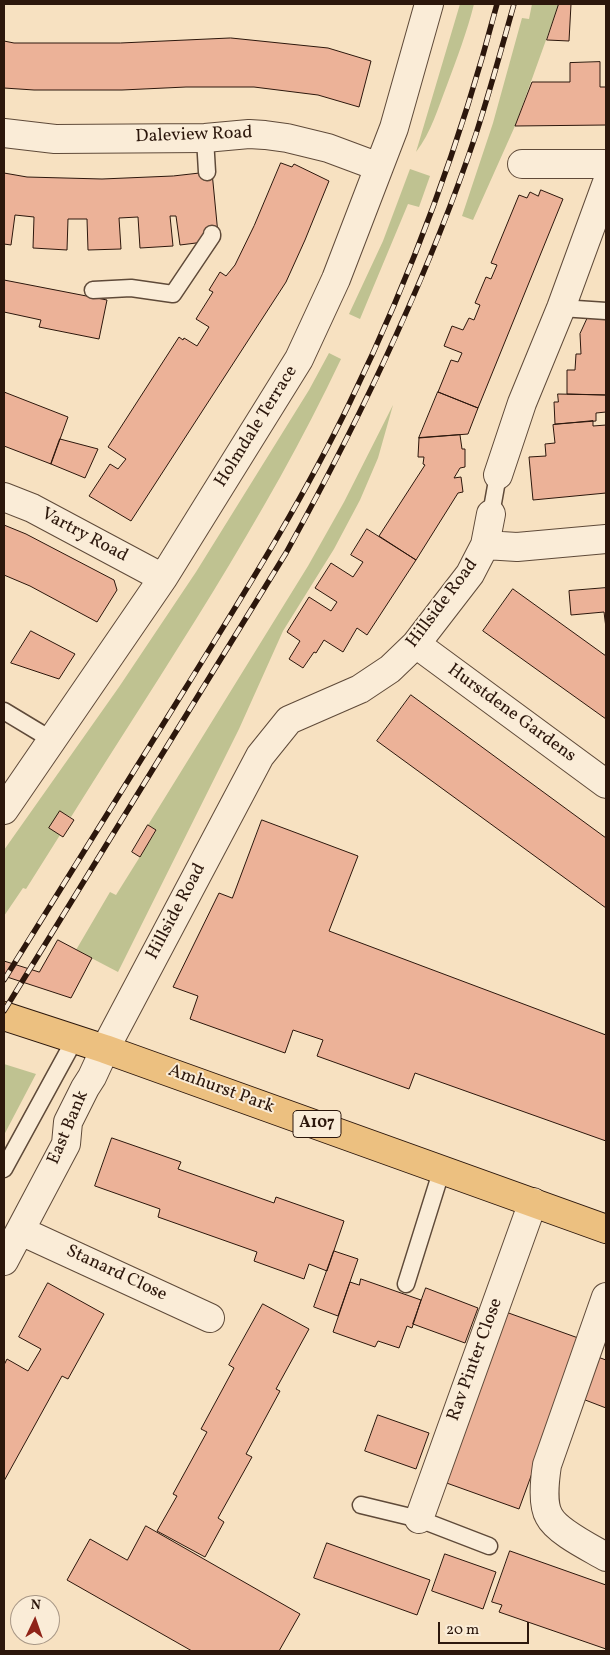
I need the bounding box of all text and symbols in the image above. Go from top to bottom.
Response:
street label: Daleview Road [135,123,253,149]
street label: Holmdale Terrace [211,362,303,492]
street label: Vartry Road [37,504,131,568]
street label: Hillside Road [403,555,483,653]
street label: Hurstdene Gardens [443,660,579,768]
street label: Hillside Road [143,860,211,964]
street label: Amhurst Park [165,1061,277,1119]
street label: East Bank [44,1088,94,1168]
road number: A107 [293,1110,341,1138]
street label: Stanard Close [62,1241,170,1307]
street label: Rav Pinter Close [444,1296,508,1424]
north arrow [10,1595,60,1645]
text: N [30,1596,41,1615]
scale bar [440,1612,531,1644]
text: 20 m [446,1620,479,1641]

